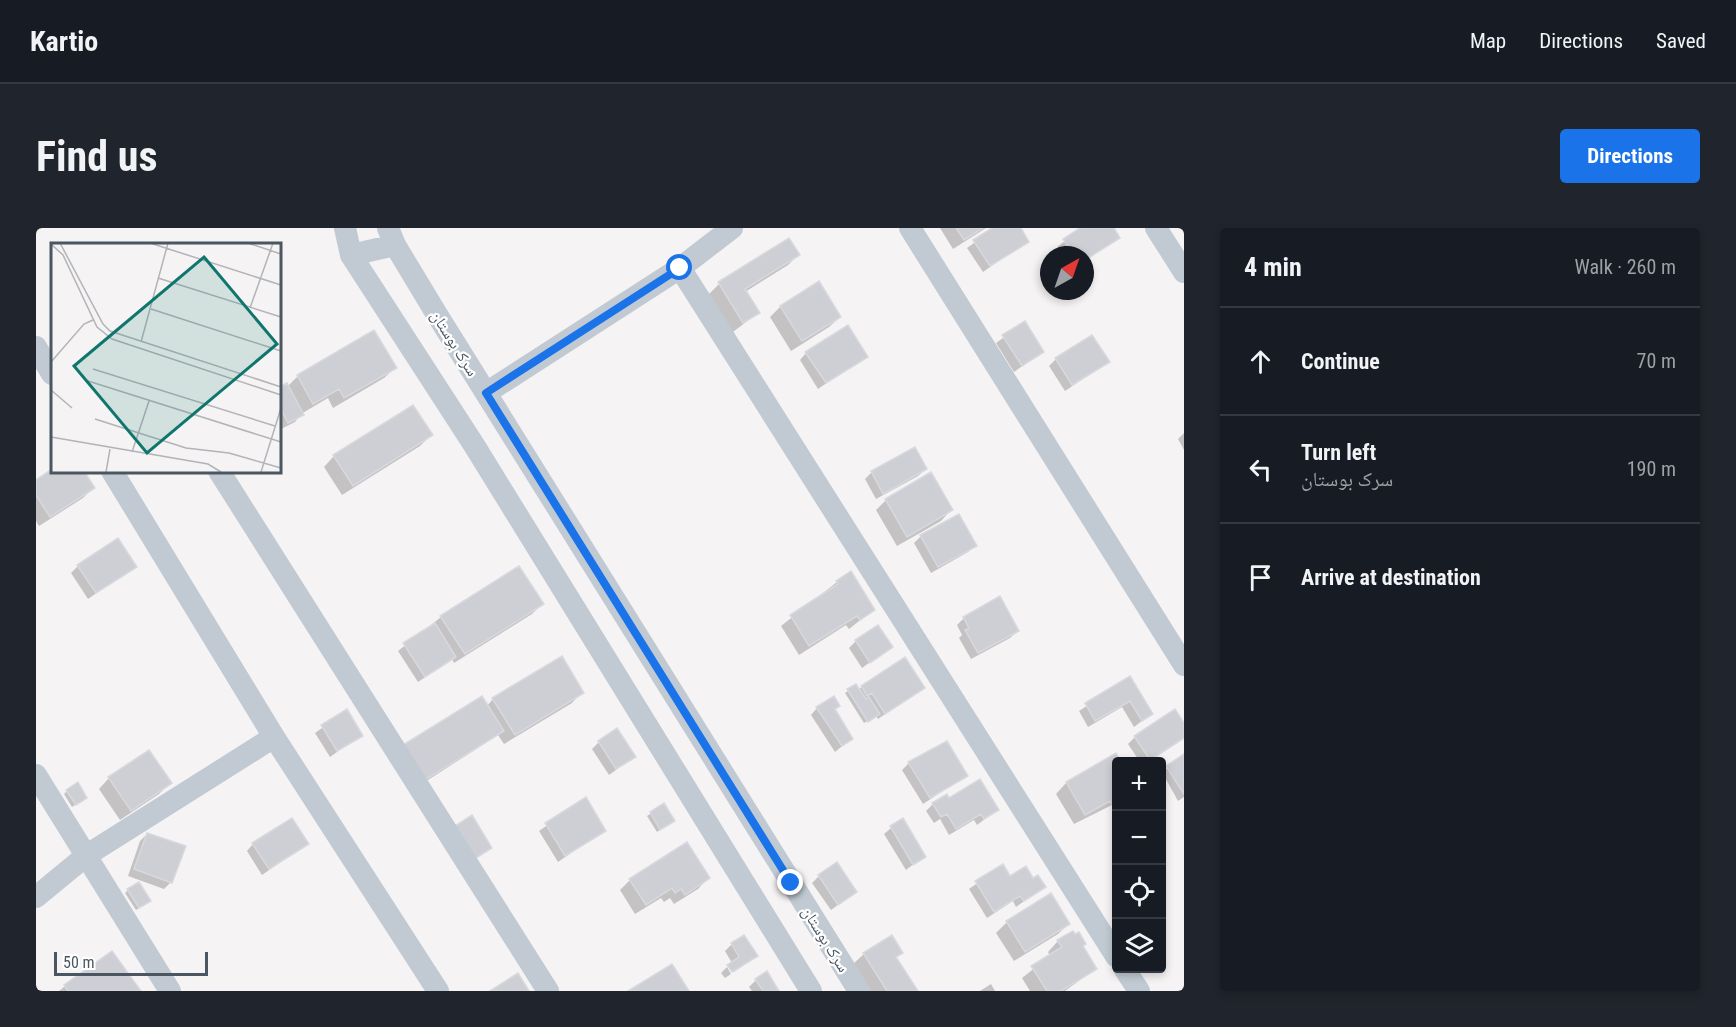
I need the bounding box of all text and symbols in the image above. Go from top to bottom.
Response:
text: Kartio [30,25,98,58]
text: Map [1470,29,1506,53]
text: Directions [1539,29,1623,53]
text: Saved [1656,29,1706,53]
button: Directions [1560,129,1700,183]
text: Find us [36,132,157,181]
inset map [51,243,280,472]
north arrow [1040,246,1094,300]
text: 4 min [1244,252,1302,282]
route start [666,254,692,280]
text: Walk · 260 m [1575,255,1676,279]
street label: سرک بوستان [426,307,482,380]
icon: ahead [1244,345,1277,378]
text: Continue [1301,349,1380,374]
text: 70 m [1637,349,1676,373]
text: Turn left [1301,440,1376,465]
icon: left [1244,453,1277,486]
text: 190 m [1627,457,1676,481]
text: سرک بوستان [1301,467,1393,491]
icon: arrive [1244,561,1277,594]
text: Arrive at destination [1301,565,1481,590]
map controls [1112,757,1166,973]
button: + [1112,757,1166,811]
button: − [1112,811,1166,865]
button: locate [1112,865,1166,919]
route end [777,869,803,895]
street label: سرک بوستان [797,903,853,976]
button: layers [1112,919,1166,973]
scale bar [54,949,208,976]
text: 50 m [63,953,95,972]

